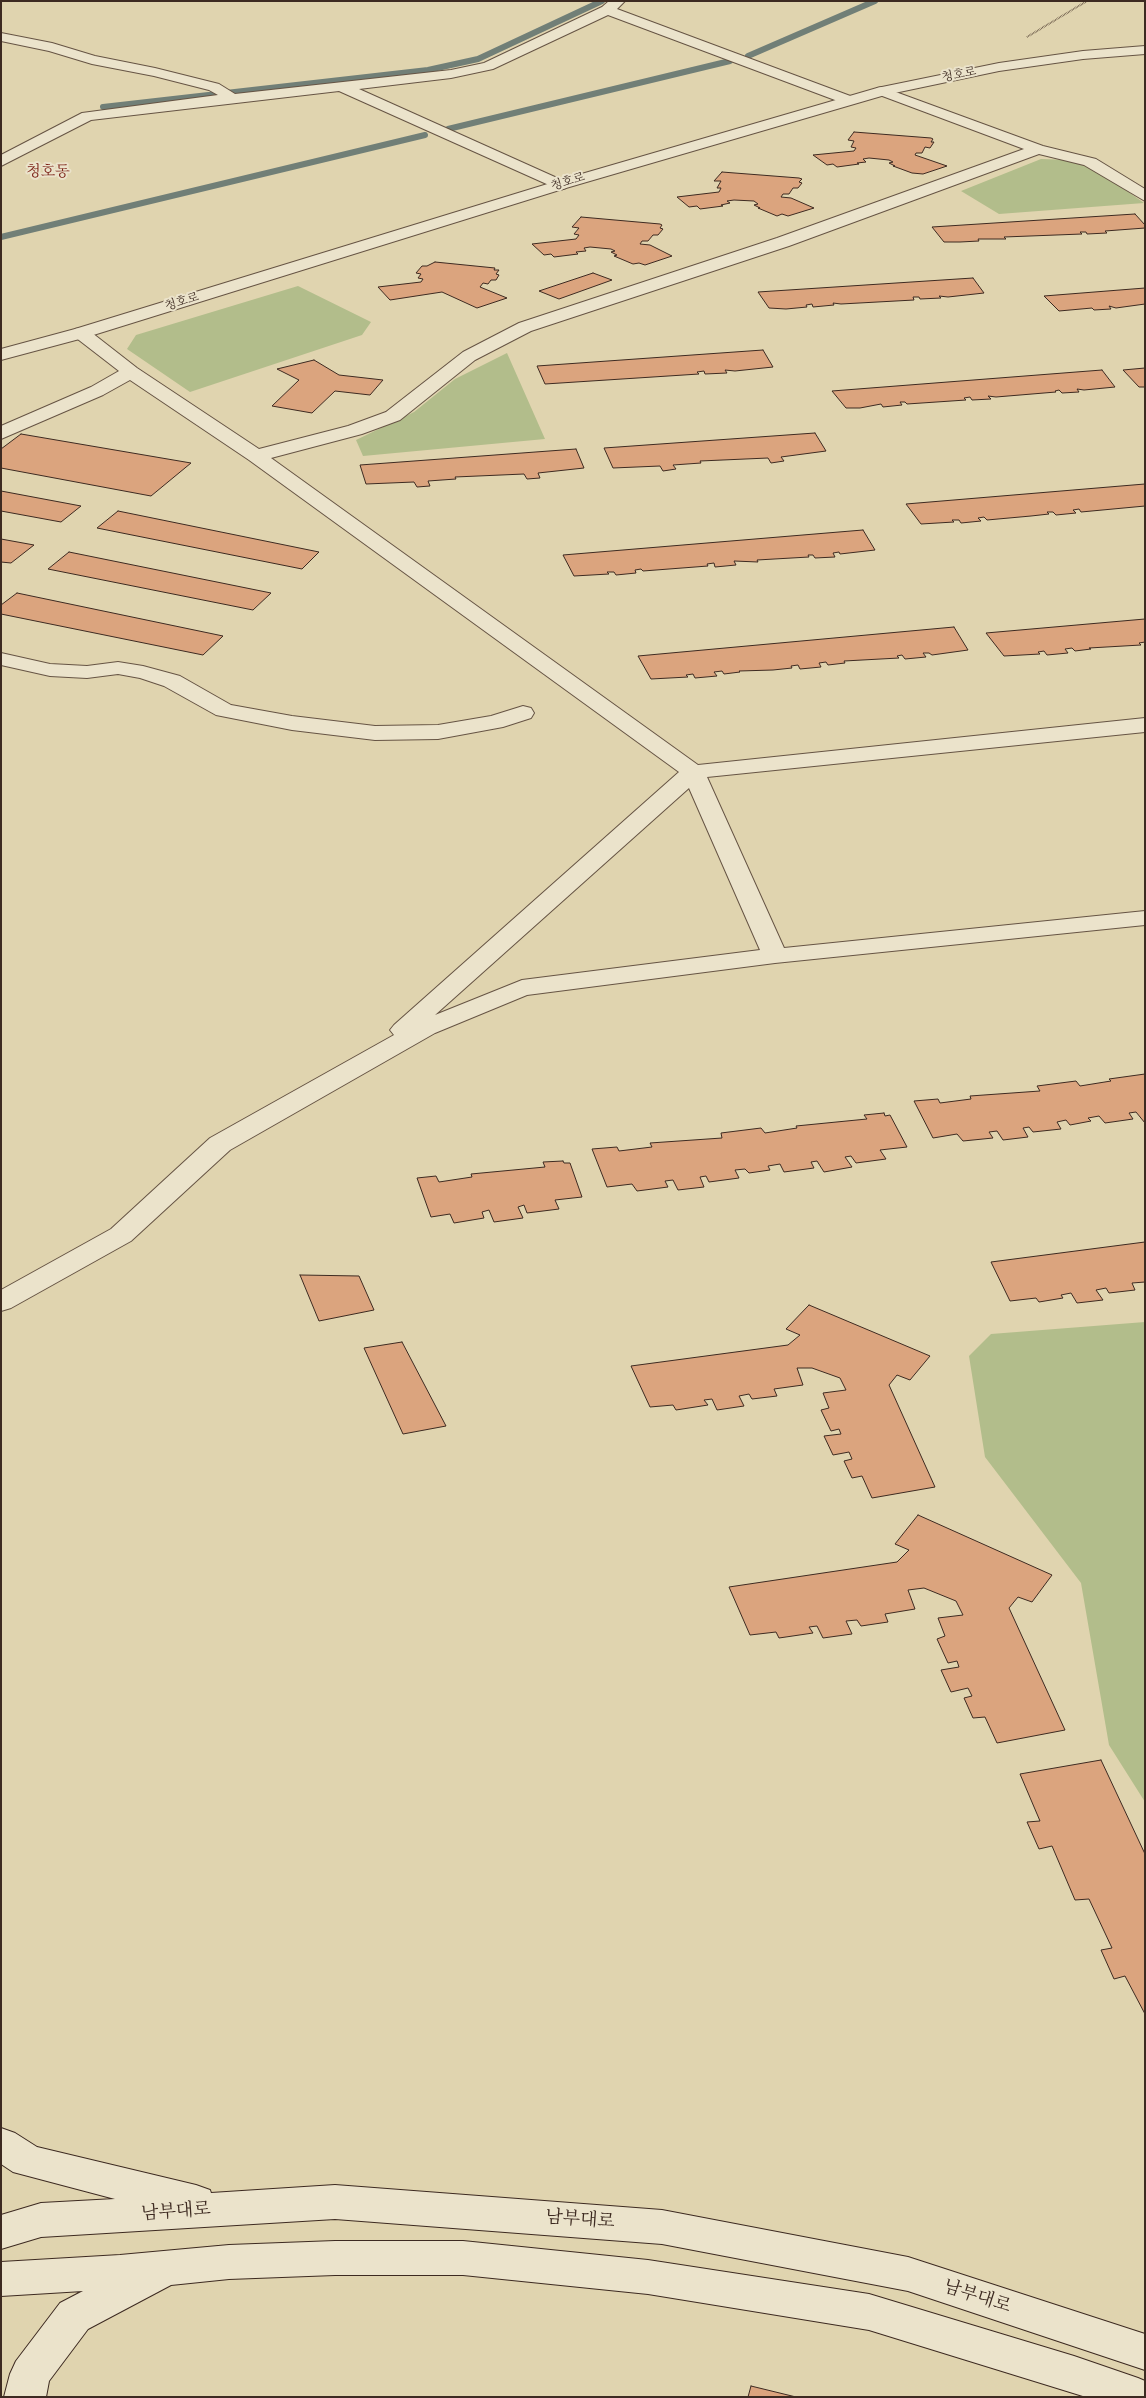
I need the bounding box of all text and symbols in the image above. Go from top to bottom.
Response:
street label: 청호로 [941,65,977,85]
district label: 청호동 [26,163,70,181]
street label: 청호로 [549,170,587,194]
street label: 청호로 [163,290,201,314]
street label: 남부대로 [141,2199,211,2225]
street label: 남부대로 [545,2207,615,2233]
street label: 남부대로 [941,2276,1013,2318]

